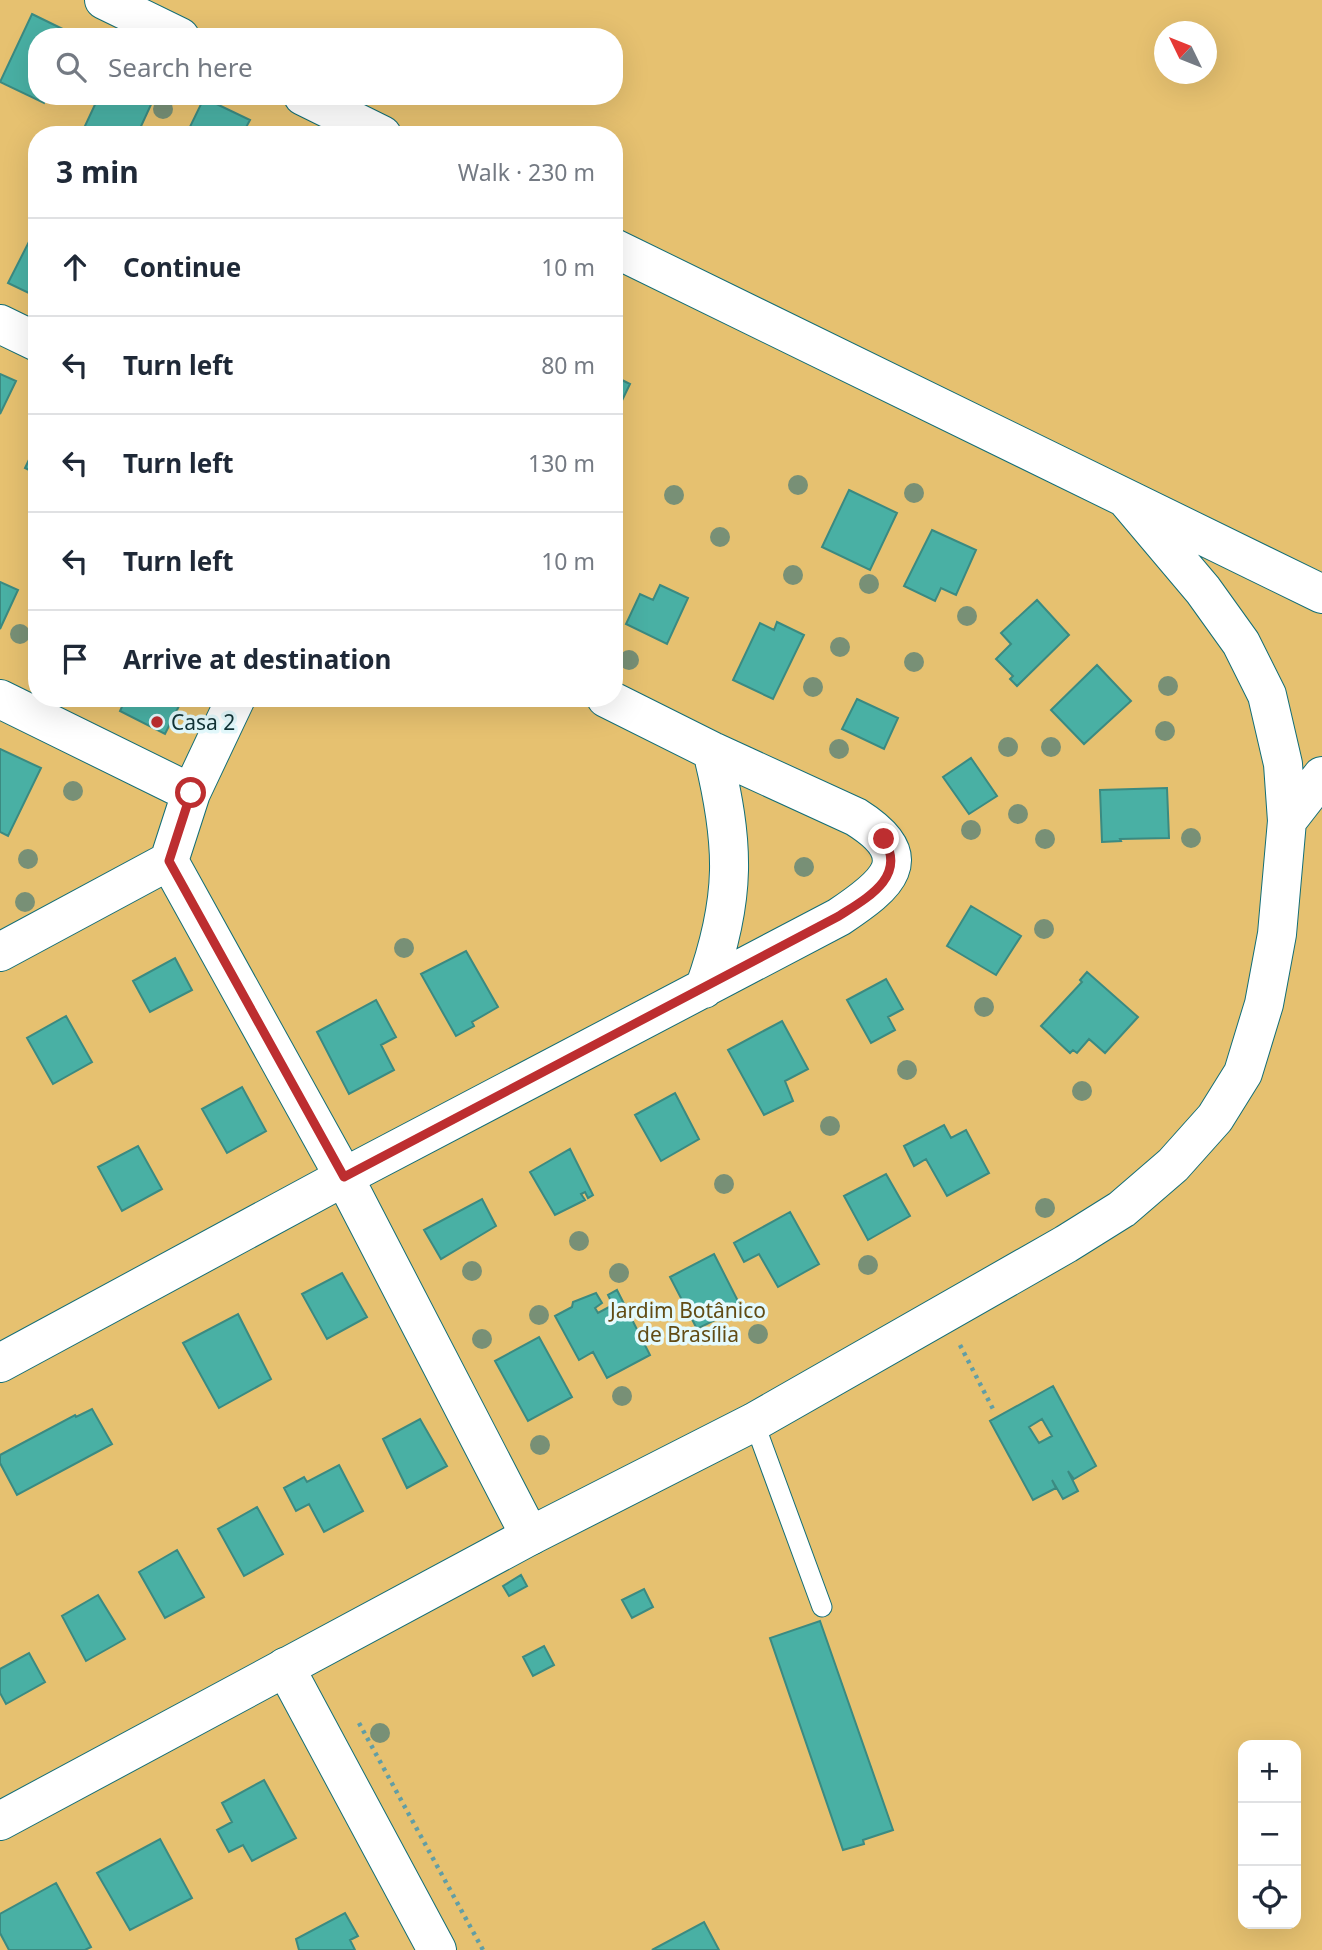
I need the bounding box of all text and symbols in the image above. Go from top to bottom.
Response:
north arrow [1154,21,1217,84]
search box [28,28,623,105]
icon: search [52,48,90,86]
text: Search here [108,49,253,85]
text: 3 min [56,151,139,192]
text: Walk · 230 m [458,156,595,188]
icon: ahead [56,248,94,286]
text: Continue [123,249,241,285]
text: 10 m [541,251,595,283]
icon: left [56,346,94,384]
text: Turn left [123,347,234,383]
text: 80 m [541,349,595,381]
icon: left [56,444,94,482]
text: Turn left [123,445,234,481]
text: 130 m [528,447,595,479]
icon: left [56,542,94,580]
text: Turn left [123,543,234,579]
text: 10 m [541,545,595,577]
icon: arrive [56,640,94,678]
text: Arrive at destination [123,641,392,677]
place label: Casa 2 [171,708,235,736]
marker: Casa 2 [149,714,165,730]
route start [175,777,206,808]
route end [868,823,899,854]
park label: Jardim Botânico de Brasília [608,1296,766,1348]
map controls [1238,1740,1301,1929]
button: + [1238,1740,1301,1803]
button: − [1238,1803,1301,1866]
button: locate [1238,1866,1301,1929]

